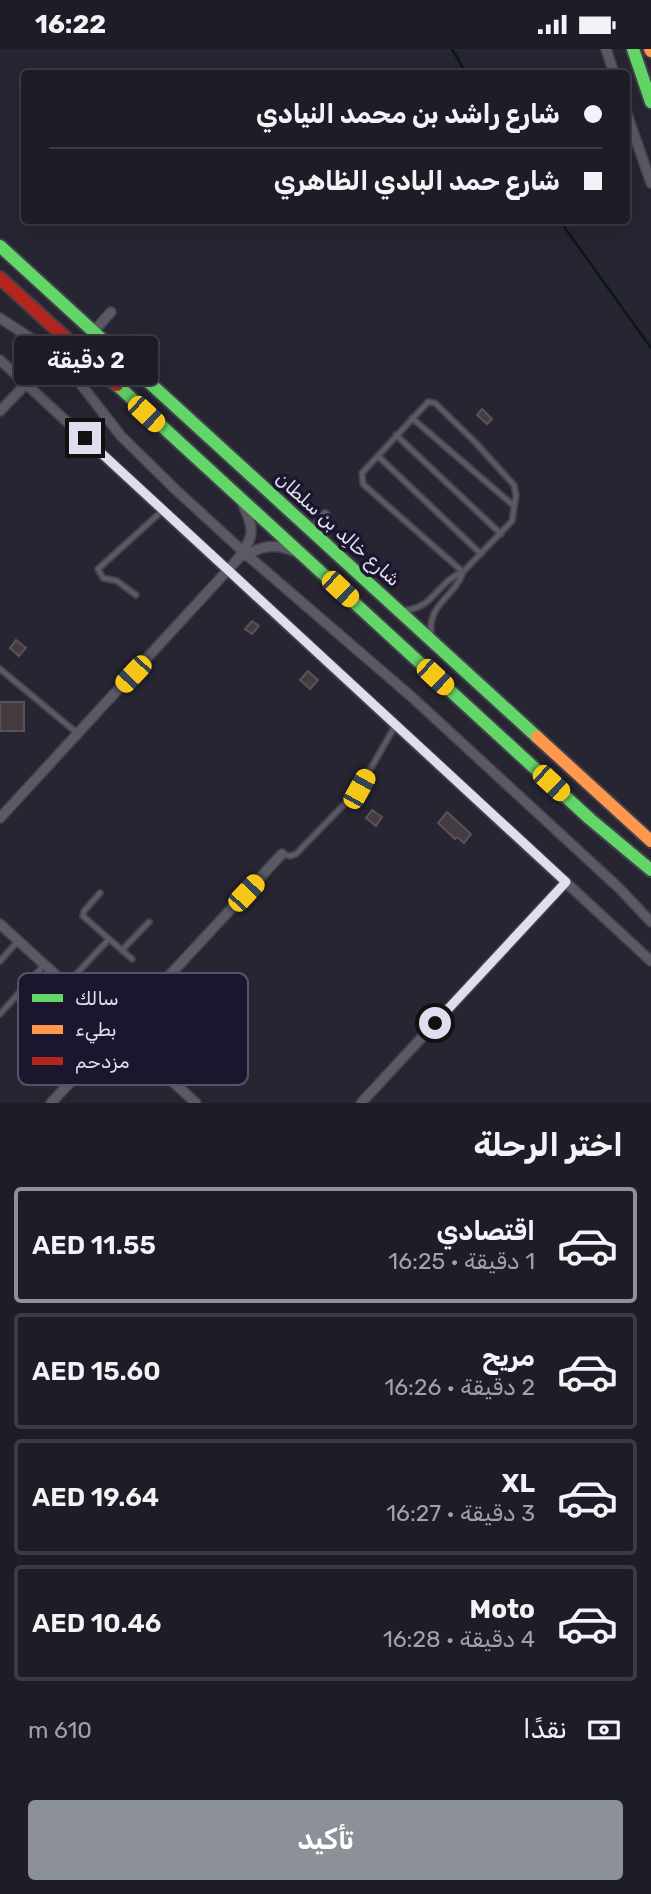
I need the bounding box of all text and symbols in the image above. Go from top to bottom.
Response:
text: 16:22 [35,9,106,40]
text: شارع راشد بن محمد النيادي [256,99,560,130]
text: شارع حمد البادي الظاهري [274,166,560,197]
callout: 2 دقيقة [13,337,157,385]
text: 2 دقيقة [47,346,125,374]
car [124,392,169,436]
route end [69,422,101,454]
street label: شارع خالِد بن سلطان [269,467,405,593]
car [318,567,363,611]
car [111,651,156,697]
car [413,655,458,699]
car [529,761,574,805]
car [340,766,379,812]
car [224,870,269,916]
legend [18,973,248,1085]
text: سالك [75,987,119,1010]
route start [419,1007,451,1039]
text: بطيء [75,1018,117,1044]
text: مزدحم [75,1050,130,1074]
text: اختر الرحلة [473,1126,623,1164]
icon: car [556,1214,619,1277]
text: اقتصادي [436,1216,535,1247]
text: AED 11.55 [32,1230,156,1261]
text: 1 دقيقة · 16:25 [388,1247,535,1275]
icon: car [556,1340,619,1403]
text: مريح [482,1342,535,1373]
text: AED 15.60 [32,1356,161,1387]
text: 2 دقيقة · 16:26 [384,1373,535,1401]
icon: car [556,1466,619,1529]
text: XL [502,1468,535,1499]
text: AED 19.64 [32,1482,159,1513]
text: 3 دقيقة · 16:27 [386,1499,535,1527]
icon: car [556,1592,619,1655]
text: Moto [470,1594,535,1625]
text: AED 10.46 [32,1608,161,1639]
text: 4 دقيقة · 16:28 [383,1625,535,1653]
icon: cash [585,1711,623,1749]
text: نقدًا [523,1714,567,1745]
text: 610 m [28,1716,92,1744]
button: تأكيد [28,1800,623,1880]

